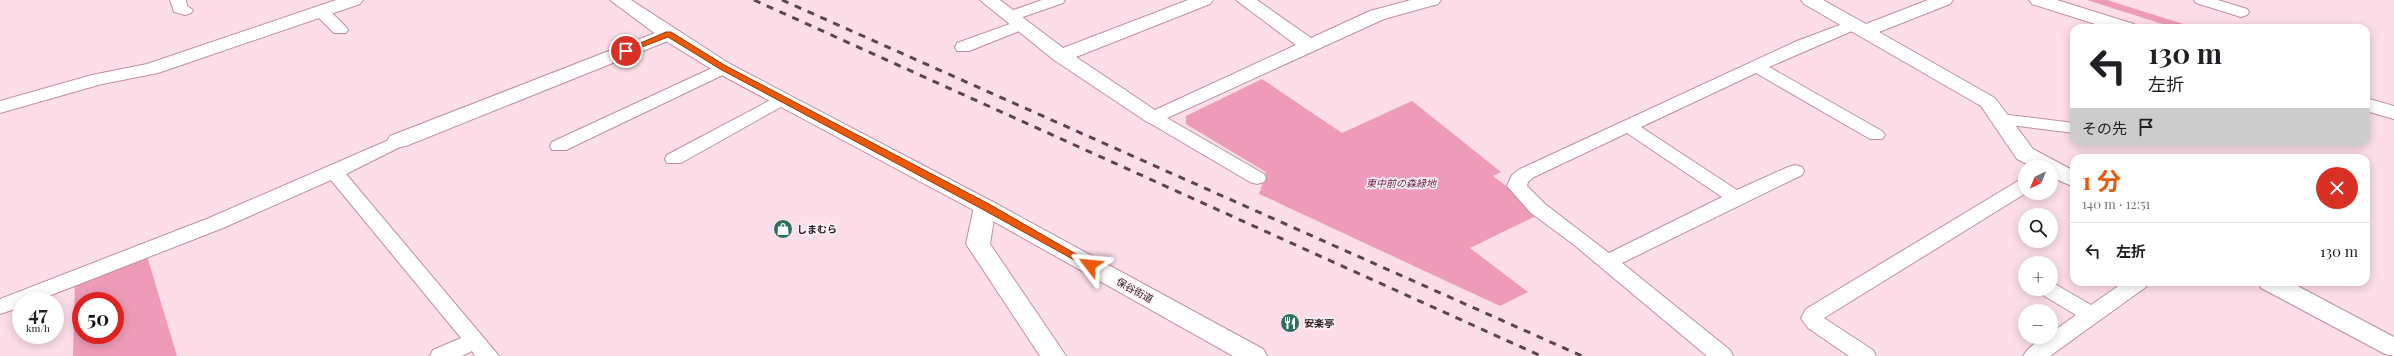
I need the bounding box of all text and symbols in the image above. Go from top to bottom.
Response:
pin [609,34,643,68]
text: 130 m [2148,34,2222,71]
icon: arrive [615,40,637,62]
icon: left [2082,40,2134,92]
text: 左折 [2148,72,2184,96]
icon: arrive [2135,116,2157,138]
text: その先 [2082,118,2127,138]
north arrow [2018,160,2058,200]
map controls [2018,160,2058,344]
text: 1 分 [2082,164,2121,196]
button: close [2316,167,2358,209]
park label: 東中前の森緑地 [1366,176,1437,190]
text: 140 m · 12:51 [2082,195,2150,212]
button: search [2018,208,2058,248]
shop icon: しまむら [772,218,794,240]
place label: しまむら [797,222,837,236]
icon: left [2082,240,2104,262]
text: 左折 [2116,241,2146,261]
text: 130 m [2320,241,2358,261]
position arrow [1069,244,1111,286]
button: + [2018,256,2058,296]
street label: 保谷街道 [1114,274,1156,306]
speed limit sign: 50 [72,292,124,344]
text: 47 [28,299,48,326]
button: − [2018,304,2058,344]
restaurant icon: 安楽亭 [1279,312,1301,334]
place label: 安楽亭 [1304,316,1334,330]
text: km/h [26,321,50,335]

